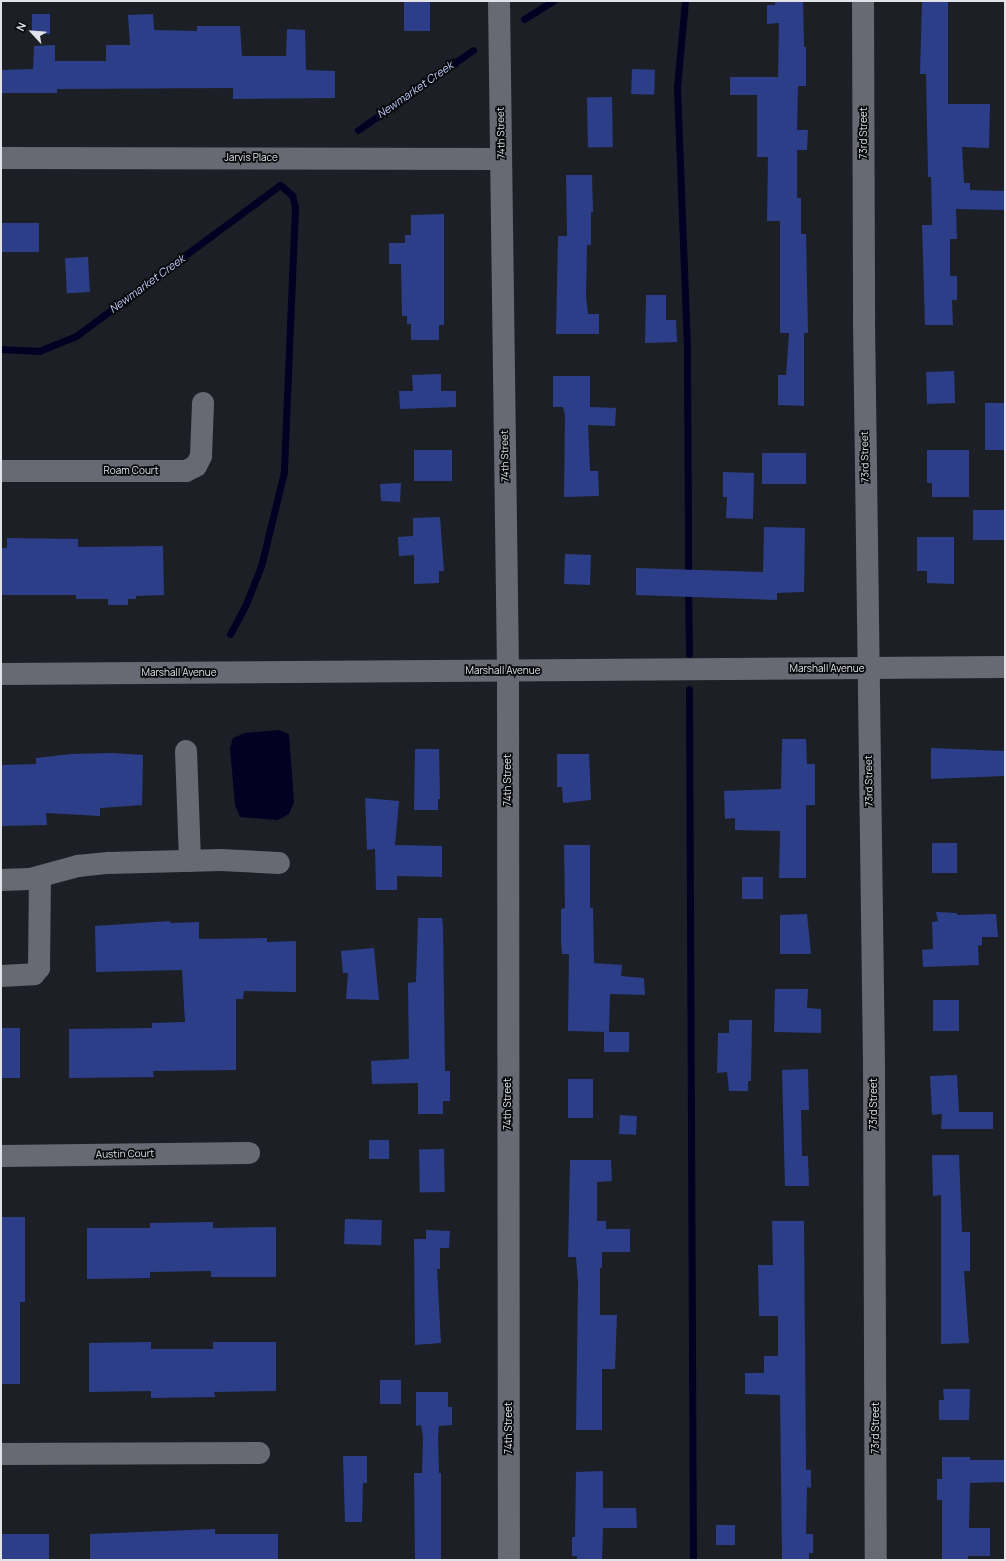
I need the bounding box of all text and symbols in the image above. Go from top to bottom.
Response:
north arrow [12,12,52,52]
text: N [12,20,29,33]
water label: Newmarket Creek [374,59,456,121]
street label: 74th Street [495,107,507,159]
street label: 73rd Street [858,107,870,159]
street label: Jarvis Place [224,152,278,164]
water label: Newmarket Creek [107,252,187,316]
street label: 74th Street [499,430,511,482]
street label: 73rd Street [859,431,871,483]
street label: Roam Court [104,465,158,477]
street label: Marshall Avenue [789,663,865,675]
street label: Marshall Avenue [465,665,541,677]
street label: Marshall Avenue [141,667,217,679]
street label: 74th Street [502,754,514,806]
street label: 73rd Street [863,755,875,807]
street label: 74th Street [502,1078,514,1130]
street label: 73rd Street [868,1078,880,1130]
street label: Austin Court [96,1147,154,1161]
street label: 74th Street [503,1402,515,1454]
street label: 73rd Street [870,1402,882,1454]

